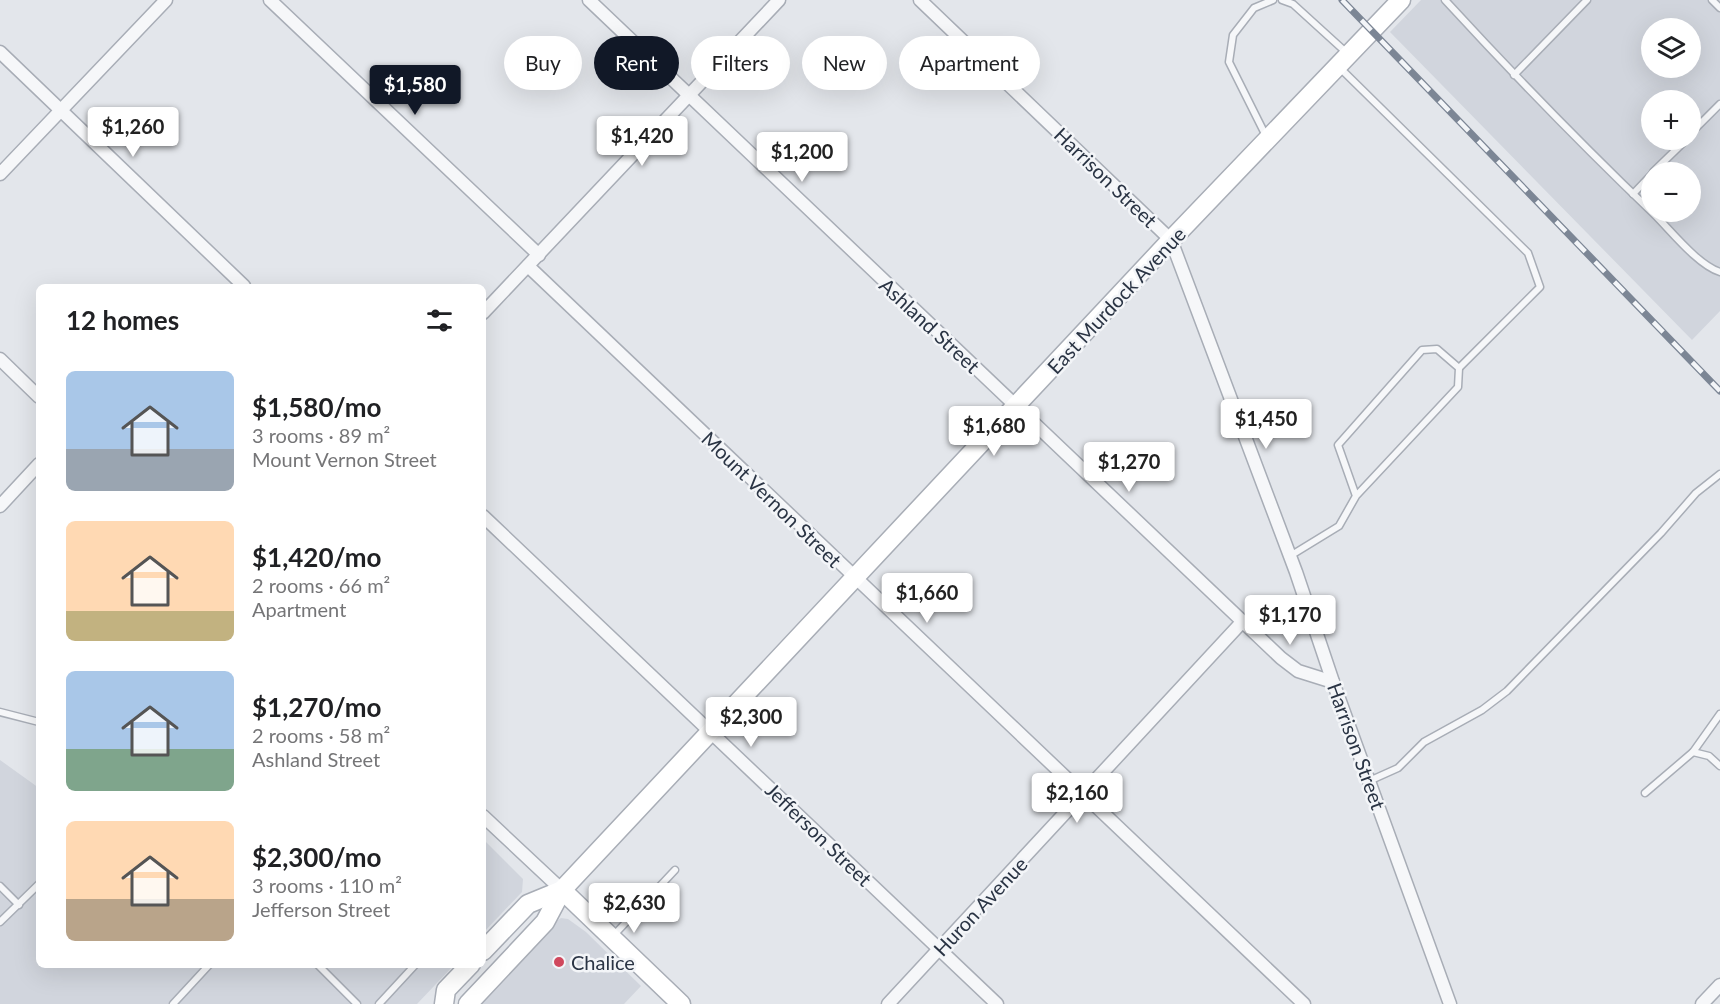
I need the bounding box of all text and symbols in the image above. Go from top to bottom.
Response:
map controls [1641,18,1701,222]
button: layers [1641,18,1701,78]
chip: Buy [504,36,582,90]
chip: Rent [594,36,679,90]
chip: Filters [691,36,790,90]
chip: New [802,36,887,90]
chip: Apartment [899,36,1040,90]
pin: $1,580 [366,65,464,116]
text: $1,580 [384,72,446,96]
button: + [1641,90,1701,150]
pin: $1,260 [84,107,182,158]
text: $1,260 [102,114,164,138]
pin: $1,420 [593,116,691,167]
street label: Harrison Street [1050,122,1162,232]
text: $1,420 [611,123,673,147]
pin: $1,200 [753,132,851,183]
text: $1,200 [771,139,833,163]
button: − [1641,162,1701,222]
street label: East Murdock Avenue [1042,222,1190,378]
street label: Ashland Street [875,273,985,377]
text: 12 homes [66,304,179,336]
icon: filters [423,304,456,337]
text: $1,580/mo [252,391,382,423]
icon: home [114,395,186,467]
pin: $1,450 [1217,399,1315,450]
pin: $1,680 [945,406,1043,457]
text: $1,450 [1235,406,1297,430]
text: $1,680 [963,413,1025,437]
text: 3 rooms · 89 m² [252,423,390,447]
street label: Mount Vernon Street [697,426,847,572]
pin: $1,270 [1080,442,1178,493]
text: Mount Vernon Street [252,447,437,471]
text: $1,270 [1098,449,1160,473]
text: $1,420/mo [252,541,382,573]
icon: home [114,545,186,617]
text: 2 rooms · 66 m² [252,573,390,597]
pin: $1,660 [878,573,976,624]
text: $1,660 [896,580,958,604]
pin: $1,170 [1241,595,1339,646]
text: Apartment [252,597,346,621]
text: $1,170 [1259,602,1321,626]
street label: Harrison Street [1323,679,1391,813]
text: $1,270/mo [252,691,382,723]
icon: home [114,695,186,767]
pin: $2,300 [702,697,800,748]
text: $2,300 [720,704,782,728]
text: 2 rooms · 58 m² [252,723,390,747]
text: Ashland Street [252,747,380,771]
pin: $2,160 [1028,773,1126,824]
street label: Jefferson Street [761,777,877,891]
text: $2,160 [1046,780,1108,804]
text: $2,300/mo [252,841,382,873]
icon: home [114,845,186,917]
street label: Huron Avenue [928,852,1032,960]
text: 3 rooms · 110 m² [252,873,402,897]
pin: $2,630 [585,883,683,934]
text: $2,630 [603,890,665,914]
text: Jefferson Street [252,897,390,921]
place label: Chalice [571,950,635,974]
marker: Chalice [552,955,566,969]

